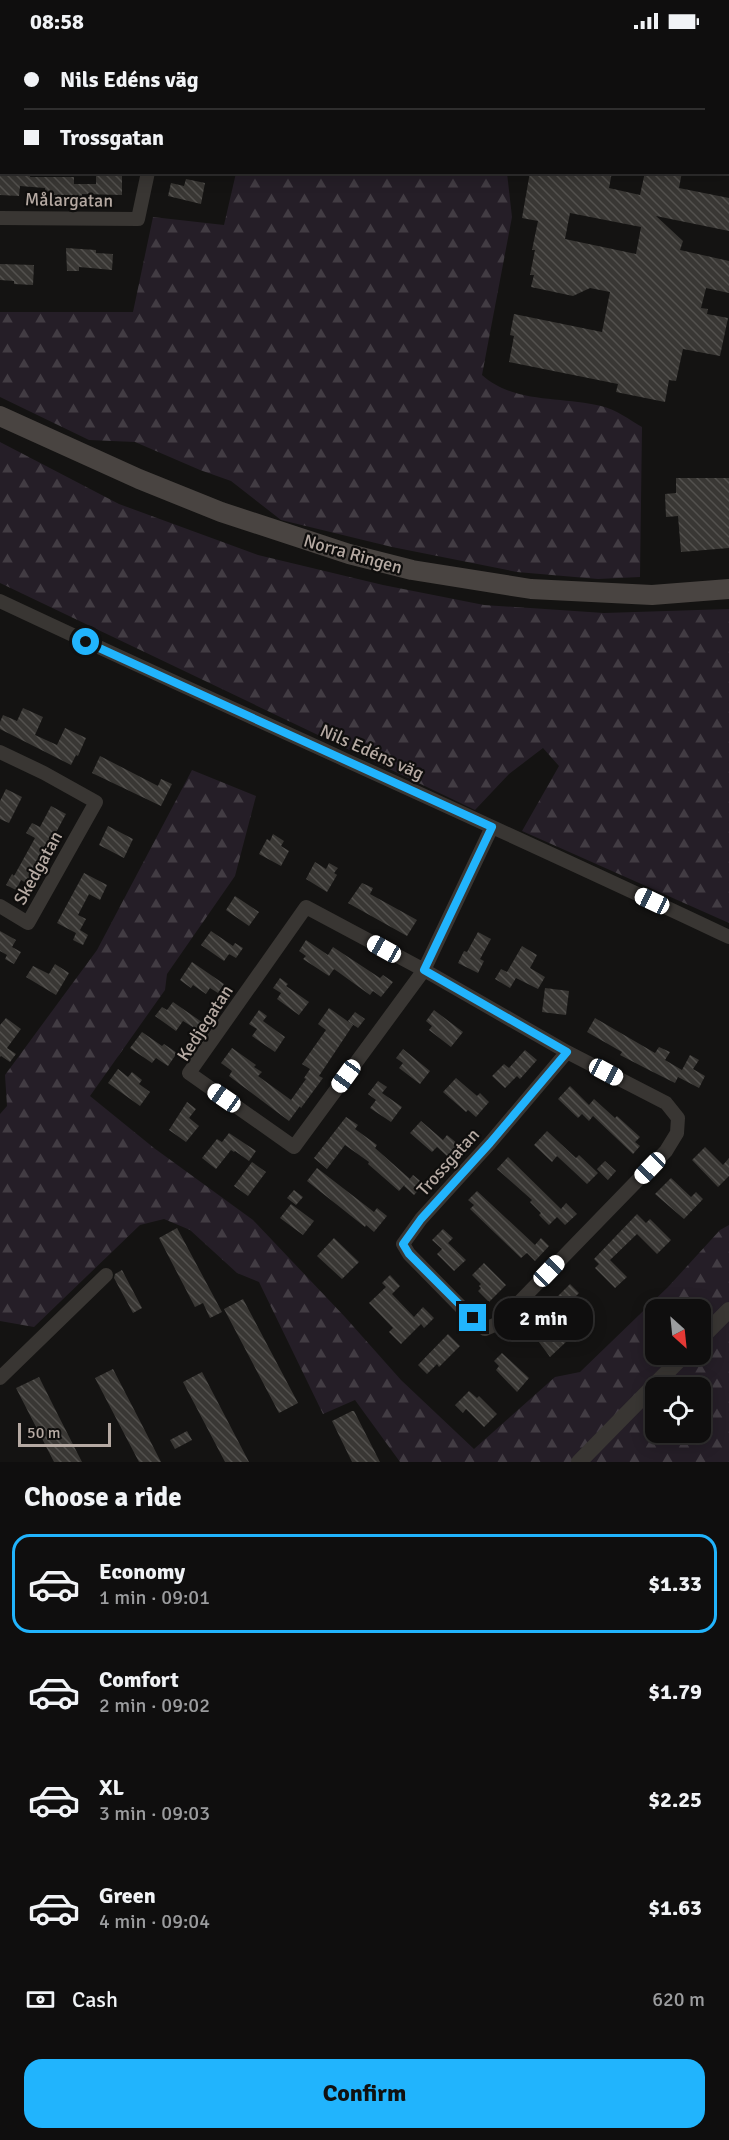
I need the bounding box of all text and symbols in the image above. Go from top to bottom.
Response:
text: 08:58 [30,8,84,35]
text: Nils Edéns väg [60,66,199,93]
text: Trossgatan [60,124,164,151]
street label: Målargatan [25,188,113,212]
street label: Norra Ringen [301,529,405,579]
route start [72,628,99,655]
street label: Nils Edéns väg [317,719,427,785]
street label: Skedgatan [9,827,67,909]
car [632,885,672,917]
car [364,932,404,966]
street label: Kedjegatan [172,981,238,1065]
car [328,1056,364,1096]
car [586,1056,626,1088]
car [204,1080,244,1116]
street label: Trossgatan [412,1124,484,1200]
car [631,1149,669,1187]
car [530,1252,568,1290]
callout: 2 min [494,1297,593,1339]
north arrow [645,1299,711,1365]
map controls [645,1299,711,1443]
route end [459,1304,486,1331]
text: 2 min [519,1306,568,1331]
button: locate [645,1377,711,1443]
scale bar [18,1420,111,1448]
text: 50 m [27,1423,61,1443]
text: Choose a ride [24,1481,182,1514]
icon: car [27,1557,81,1611]
text: Economy [99,1558,185,1585]
text: $1.33 [648,1570,702,1597]
text: 1 min · 09:01 [99,1585,210,1610]
icon: car [27,1665,81,1719]
text: Comfort [99,1666,179,1693]
text: $1.79 [648,1678,702,1705]
text: 2 min · 09:02 [99,1693,210,1718]
icon: car [27,1773,81,1827]
text: XL [99,1774,124,1801]
text: $2.25 [648,1786,702,1813]
text: 3 min · 09:03 [99,1801,210,1826]
icon: car [27,1881,81,1935]
text: Green [99,1882,156,1909]
text: $1.63 [648,1894,702,1921]
text: 4 min · 09:04 [99,1909,210,1934]
icon: cash [24,1983,57,2016]
text: Cash [72,1986,118,2013]
text: 620 m [652,1987,705,2012]
button: Confirm [24,2059,705,2128]

